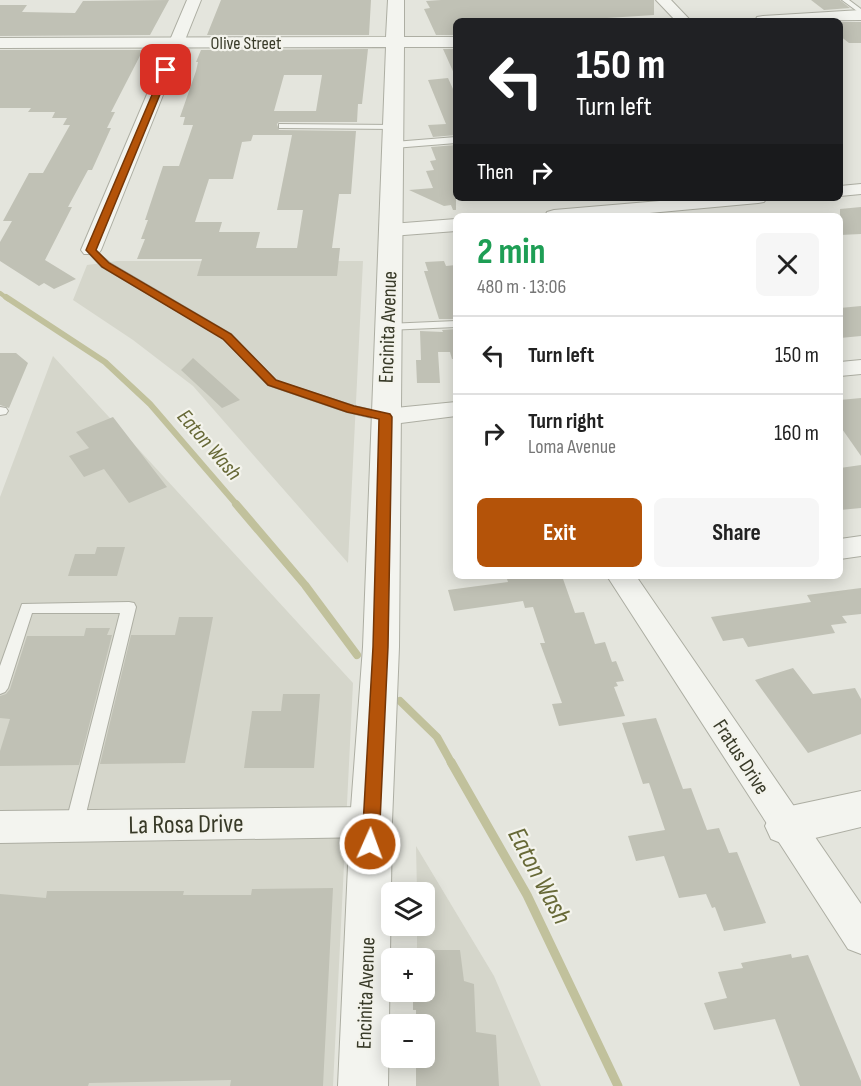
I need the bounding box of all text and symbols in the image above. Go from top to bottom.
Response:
street label: Olive Street [211,33,282,54]
text: 150 m [576,40,665,91]
icon: left [477,42,555,120]
pin [140,44,191,95]
icon: arrive [149,53,182,86]
text: Turn left [576,91,652,123]
icon: right [525,156,558,189]
text: Then [477,159,513,186]
text: 2 min [477,231,546,274]
button: close [756,233,819,296]
street label: Encinita Avenue [374,271,402,383]
text: 480 m · 13:06 [477,275,566,299]
icon: left [477,339,510,372]
text: Turn left [528,342,594,369]
text: 150 m [775,342,819,369]
water label: Eaton Wash [171,404,247,486]
text: Turn right [528,408,604,435]
icon: right [477,417,510,450]
text: 160 m [774,420,819,447]
text: Loma Avenue [528,435,616,459]
button: Exit [477,498,642,567]
button: Share [654,498,819,567]
street label: Fratus Drive [708,715,774,799]
street label: La Rosa Drive [128,808,244,842]
position arrow [338,812,402,876]
water label: Eaton Wash [500,822,578,930]
map controls [381,882,435,1068]
button: layers [381,882,435,936]
street label: Encinita Avenue [352,937,380,1049]
button: + [381,948,435,1002]
button: − [381,1014,435,1068]

